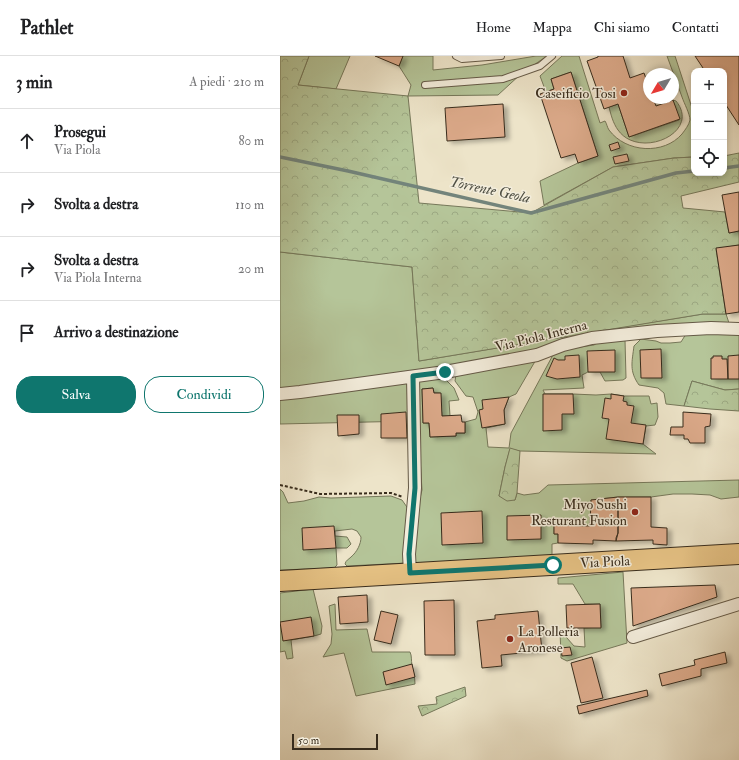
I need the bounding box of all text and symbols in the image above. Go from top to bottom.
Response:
text: Pathlet [20,16,74,40]
text: Home [476,19,511,36]
text: Mappa [533,19,572,36]
text: Chi siamo [594,19,650,36]
text: Contatti [672,19,719,36]
north arrow [643,68,679,104]
map controls [691,68,727,176]
button: + [691,68,727,104]
text: 3 min [16,72,53,93]
text: A piedi · 210 m [189,74,264,90]
place label: Caseificio Tosi [535,85,616,102]
marker: Caseificio Tosi [619,88,629,98]
button: − [691,104,727,140]
text: Prosegui [54,123,106,142]
icon: ahead [16,130,38,152]
text: 80 m [238,133,264,149]
button: locate [691,140,727,176]
text: Via Piola [54,142,101,158]
water label: Torrente Geola [448,172,532,208]
icon: right [16,194,38,216]
text: Svolta a destra [54,195,138,214]
text: 110 m [235,197,264,213]
text: Svolta a destra [54,251,138,270]
icon: right [16,258,38,280]
text: 20 m [238,261,264,277]
text: Via Piola Interna [54,270,142,286]
street label: Via Piola Interna [493,316,589,356]
icon: arrive [16,322,38,344]
text: Arrivo a destinazione [54,323,179,342]
route end [436,363,454,381]
button: Salva [16,376,136,413]
button: Condividi [144,376,264,413]
place label: Miyo Sushi Resturant Fusion [531,496,627,529]
marker: Miyo Sushi Resturant Fusion [630,507,640,517]
street label: Via Piola [580,552,631,572]
route start [544,556,562,574]
place label: La Polleria Aronese [517,623,579,656]
marker: La Polleria Aronese [505,634,515,644]
scale bar [292,732,378,751]
text: 50 m [298,734,319,747]

